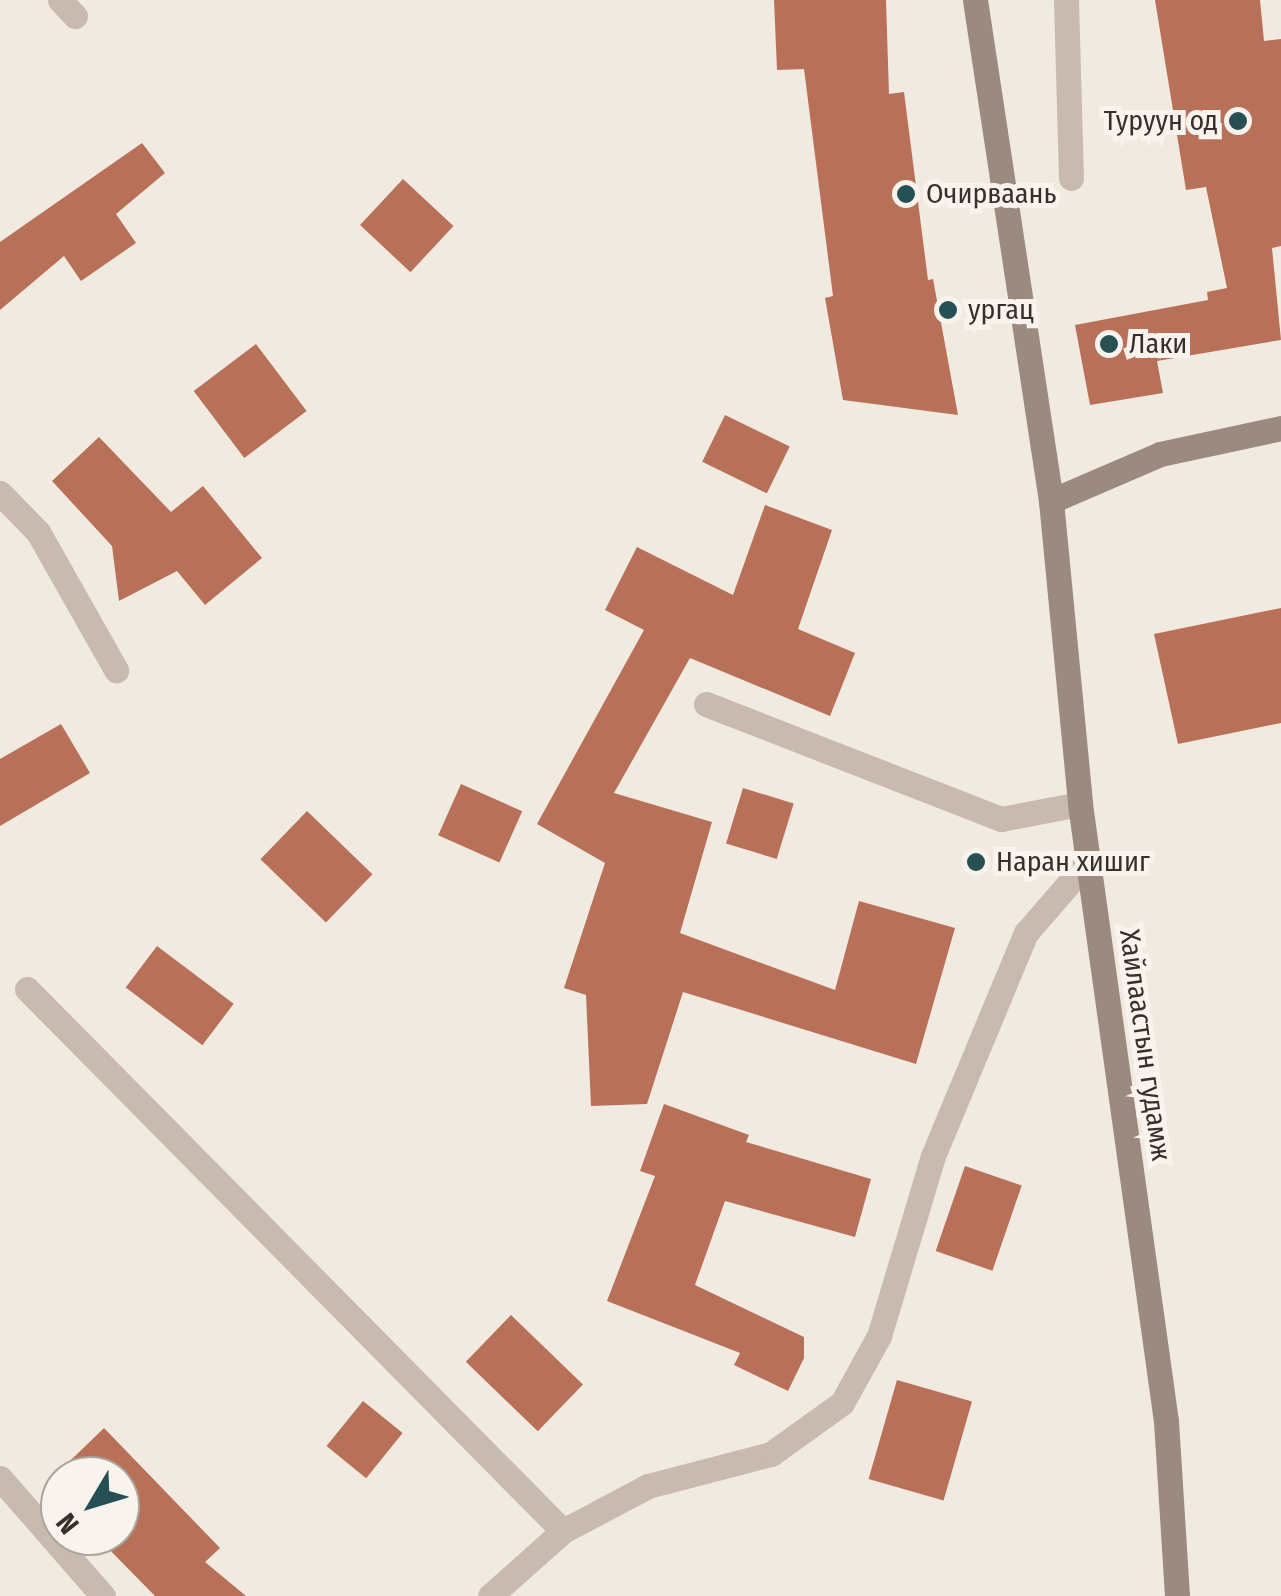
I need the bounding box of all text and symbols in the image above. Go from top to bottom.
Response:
place label: Туруун од [1104,104,1218,138]
marker: Туруун од [1227,110,1249,132]
place label: Очирваань [926,177,1056,211]
marker: Очирваань [895,183,917,205]
place label: ургац [968,293,1034,327]
marker: ургац [937,299,959,321]
place label: Лаки [1129,327,1187,361]
marker: Лаки [1098,333,1120,355]
place label: Наран хишиг [996,845,1150,879]
marker: Наран хишиг [965,851,987,873]
street label: Хайлаастын гудамж [1112,927,1178,1163]
north arrow [40,1456,140,1556]
text: N [49,1507,86,1540]

